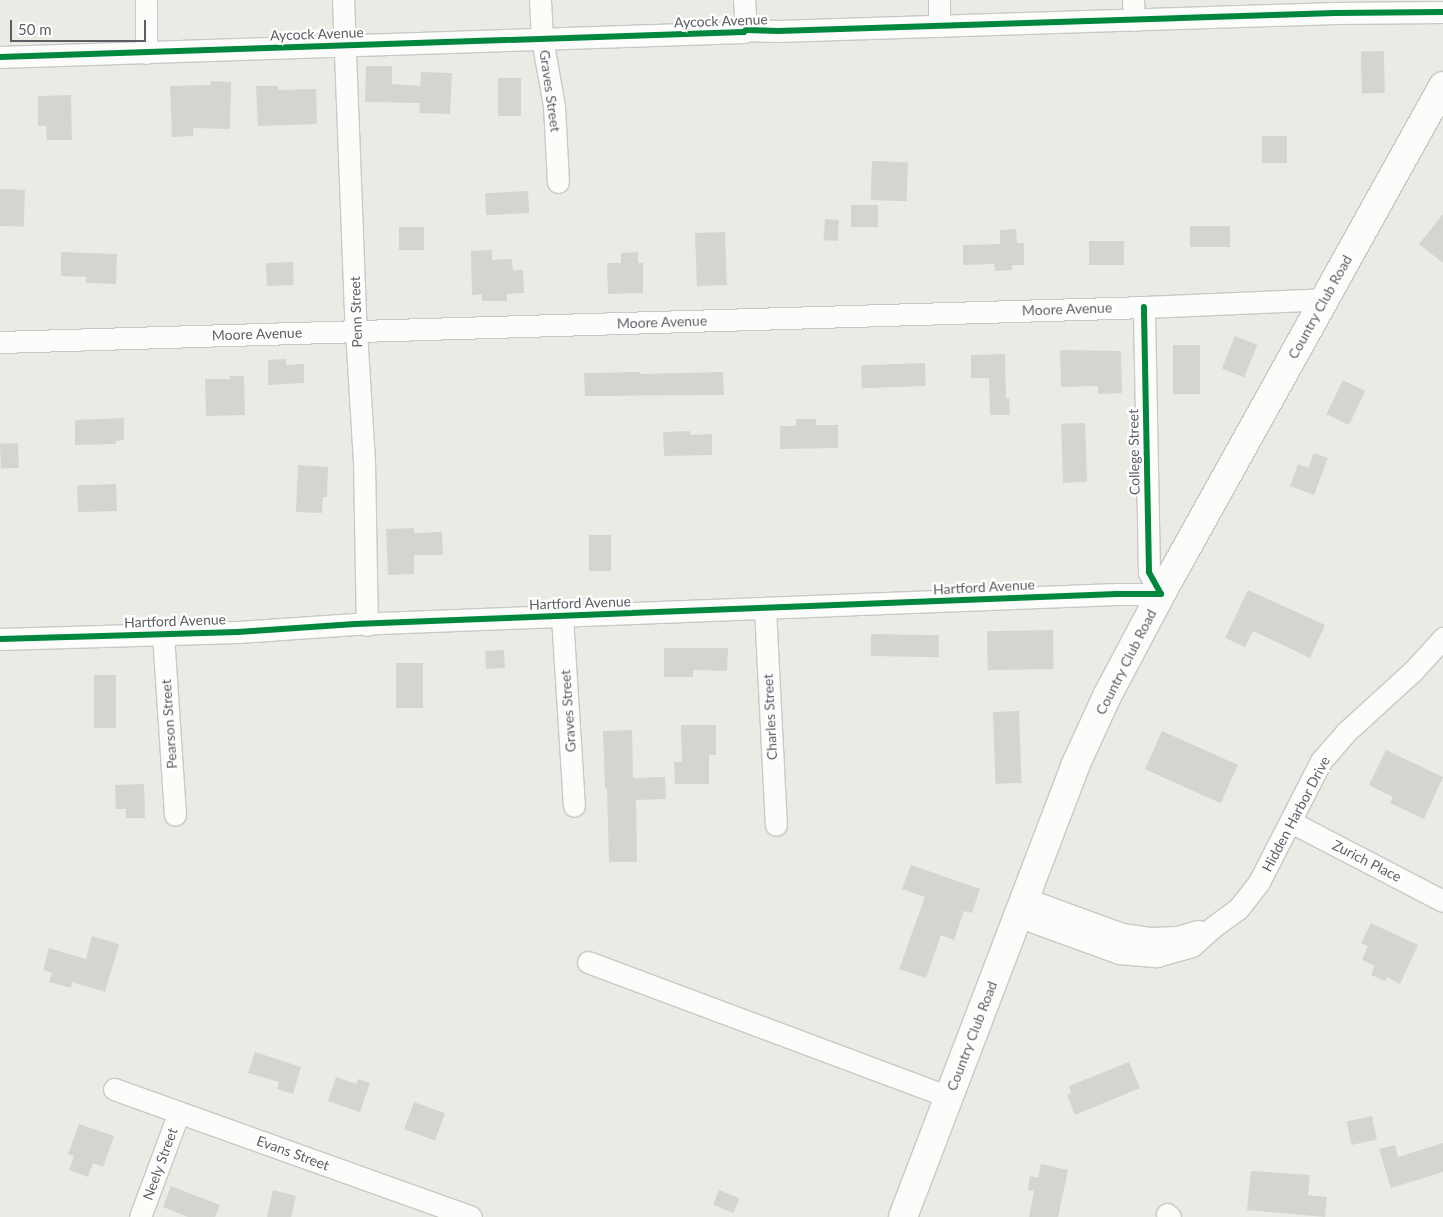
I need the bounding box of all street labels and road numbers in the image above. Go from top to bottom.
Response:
street label: Aycock Avenue [674,11,768,31]
street label: Aycock Avenue [270,24,364,44]
street label: Graves Street [536,49,564,133]
street label: Country Club Road [1284,252,1356,362]
street label: Penn Street [346,276,366,348]
street label: Moore Avenue [1021,299,1113,319]
street label: Moore Avenue [616,312,708,332]
street label: Moore Avenue [211,324,303,344]
street label: College Street [1125,409,1143,495]
street label: Hartford Avenue [932,576,1036,598]
street label: Hartford Avenue [529,593,631,613]
street label: Country Club Road [1092,606,1160,718]
street label: Hartford Avenue [124,611,226,631]
street label: Graves Street [557,669,579,753]
street label: Charles Street [759,673,781,761]
street label: Pearson Street [157,679,181,769]
street label: Hidden Harbor Drive [1258,753,1334,875]
street label: Zurich Place [1330,836,1404,886]
street label: Country Club Road [943,979,1001,1093]
street label: Neely Street [139,1125,181,1203]
street label: Evans Street [254,1132,332,1174]

